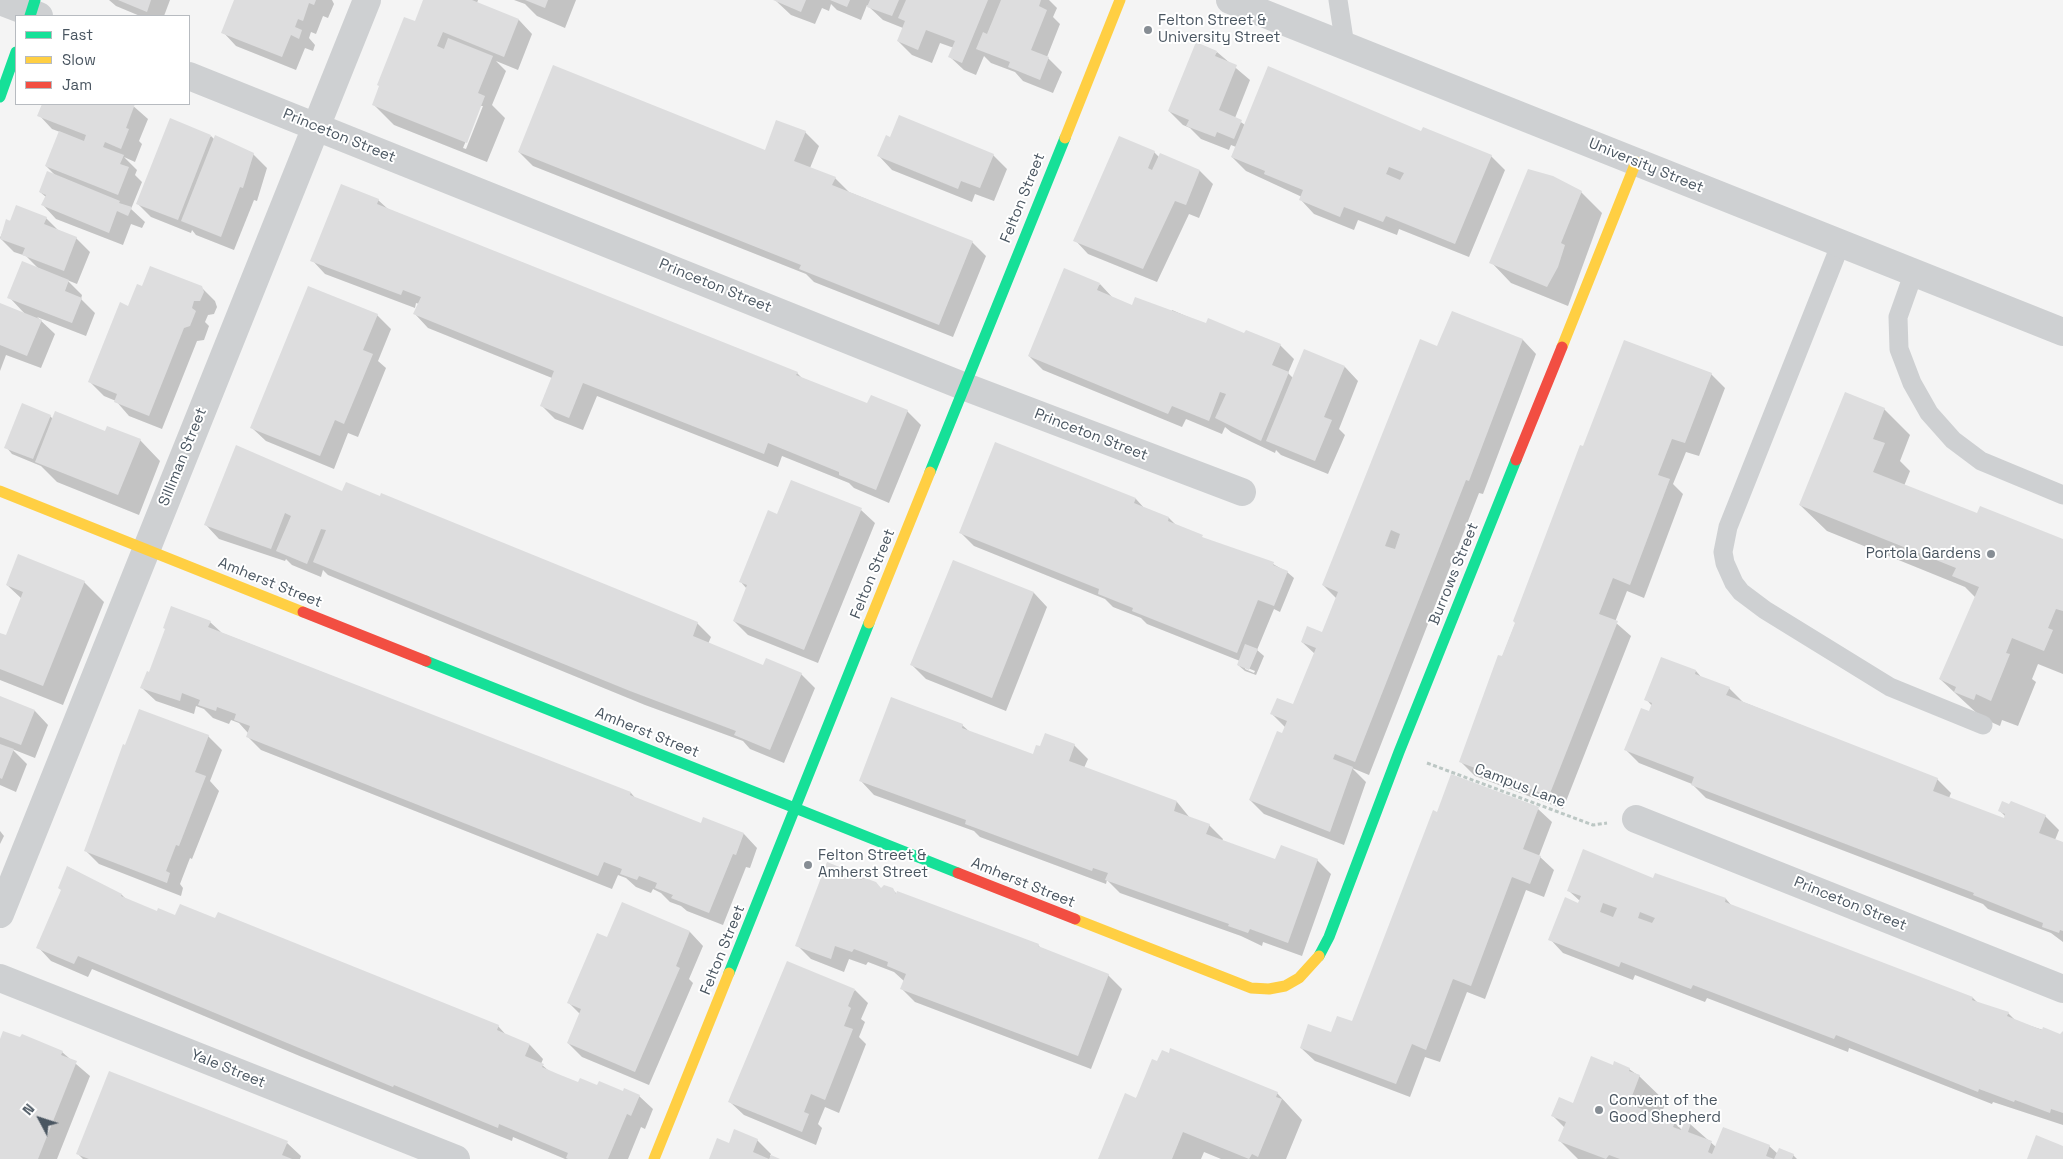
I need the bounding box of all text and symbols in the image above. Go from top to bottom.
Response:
place label: Felton Street & University Street [1158,12,1280,47]
legend [15,15,190,105]
marker: Felton Street & University Street [1142,24,1154,36]
text: Fast [62,25,93,44]
text: Slow [62,50,96,69]
text: Jam [62,75,92,94]
street label: Princeton Street [280,105,398,167]
street label: University Street [1586,135,1706,197]
street label: Felton Street [997,150,1049,246]
street label: Princeton Street [656,255,774,317]
street label: Silliman Street [155,405,211,509]
street label: Princeton Street [1032,405,1150,465]
street label: Burrows Street [1425,520,1483,628]
street label: Felton Street [847,526,899,622]
place label: Portola Gardens [1866,545,1981,563]
marker: Portola Gardens [1985,548,1997,560]
street label: Amherst Street [216,554,324,612]
street label: Amherst Street [593,704,701,762]
street label: Campus Lane [1472,760,1568,812]
place label: Felton Street & Amherst Street [818,847,928,882]
street label: Amherst Street [969,854,1077,912]
marker: Felton Street & Amherst Street [802,859,814,871]
street label: Princeton Street [1791,873,1909,935]
street label: Felton Street [697,902,749,998]
street label: Yale Street [188,1046,268,1092]
place label: Convent of the Good Shepherd [1609,1092,1721,1127]
north arrow [15,1094,65,1144]
text: N [19,1100,38,1119]
marker: Convent of the Good Shepherd [1593,1104,1605,1116]

